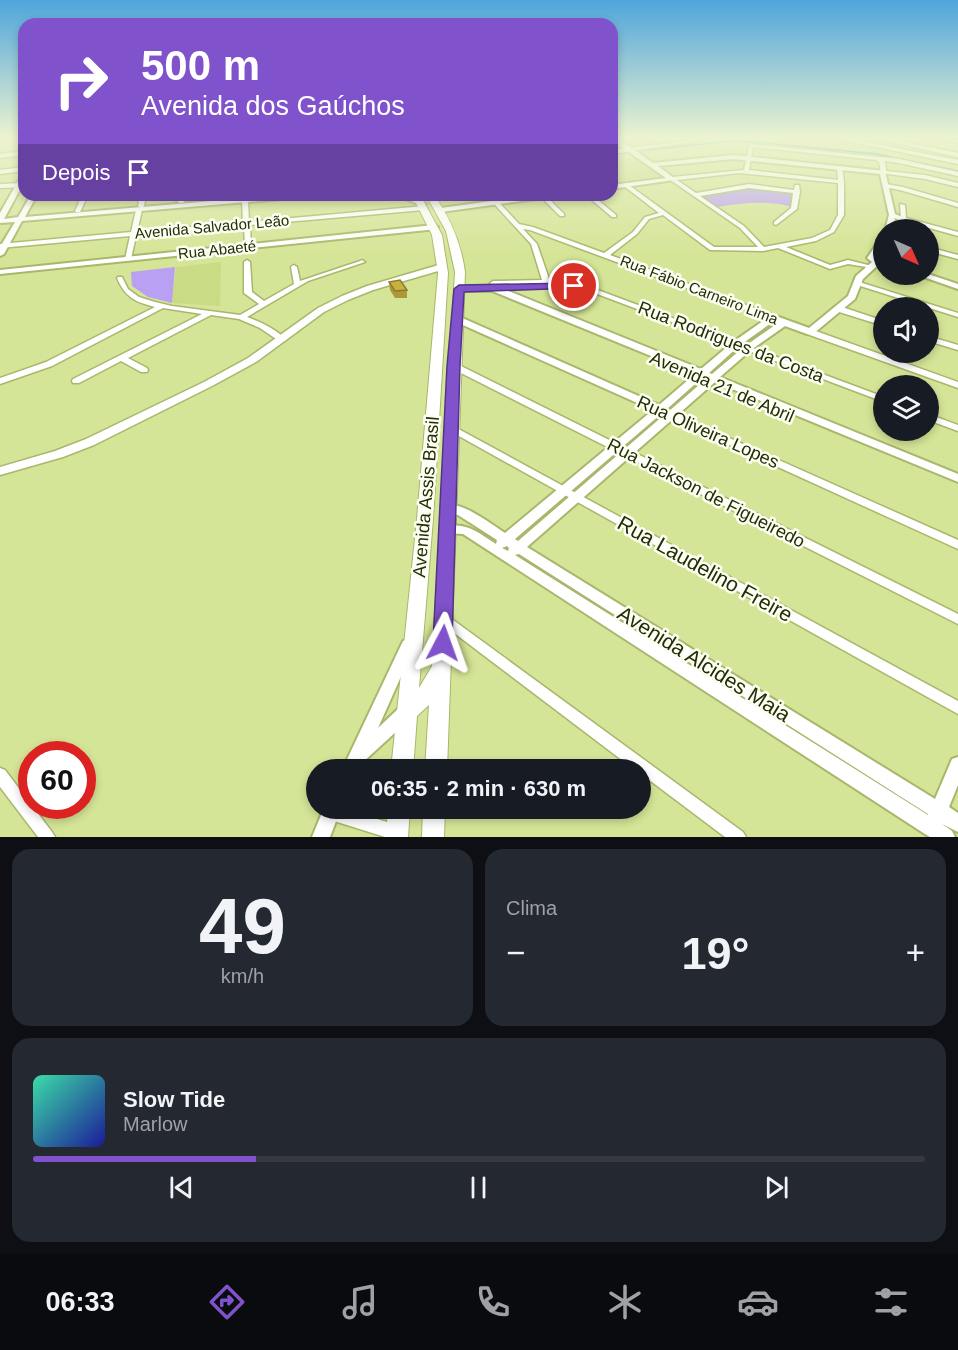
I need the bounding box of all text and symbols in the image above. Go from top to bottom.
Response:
icon: right [42,42,120,120]
text: 500 m [141,42,260,89]
text: Avenida dos Gaúchos [141,91,405,121]
icon: arrive [122,156,155,189]
text: Depois [42,160,110,185]
street label: Avenida Salvador Leão [134,211,290,242]
north arrow [873,219,939,285]
map controls [873,219,939,441]
street label: Rua Abaeté [177,237,257,262]
street label: Rua Fábio Carneiro Lima [618,252,781,328]
pin [548,260,599,311]
icon: arrive [557,269,590,302]
street label: Rua Rodrigues da Costa [635,297,828,387]
button: sound [873,297,939,363]
street label: Avenida 21 de Abril [647,348,797,426]
button: layers [873,375,939,441]
street label: Rua Oliveira Lopes [634,392,782,472]
street label: Avenida Assis Brasil [409,416,443,578]
street label: Rua Jackson de Figueiredo [604,434,808,552]
street label: Rua Laudelino Freire [614,511,797,626]
street label: Avenida Alcides Maia [614,601,795,726]
position arrow [411,611,475,675]
speed limit sign: 60 [18,741,96,819]
text: 06:35 · 2 min · 630 m [371,776,586,801]
text: 49 [199,882,286,970]
text: Clima [506,897,557,919]
text: 19° [681,928,750,979]
text: − [506,934,525,971]
text: + [906,934,925,971]
text: km/h [221,965,264,987]
text: Slow Tide [123,1087,225,1112]
text: Marlow [123,1113,187,1135]
icon: previous [165,1171,198,1204]
icon: pause [462,1171,495,1204]
icon: next [760,1171,793,1204]
icon: directions [206,1281,248,1323]
icon: music [339,1281,381,1323]
icon: phone [472,1281,514,1323]
icon: climate [604,1281,646,1323]
icon: car [737,1281,779,1323]
icon: filters [870,1281,912,1323]
text: 06:33 [45,1287,115,1317]

